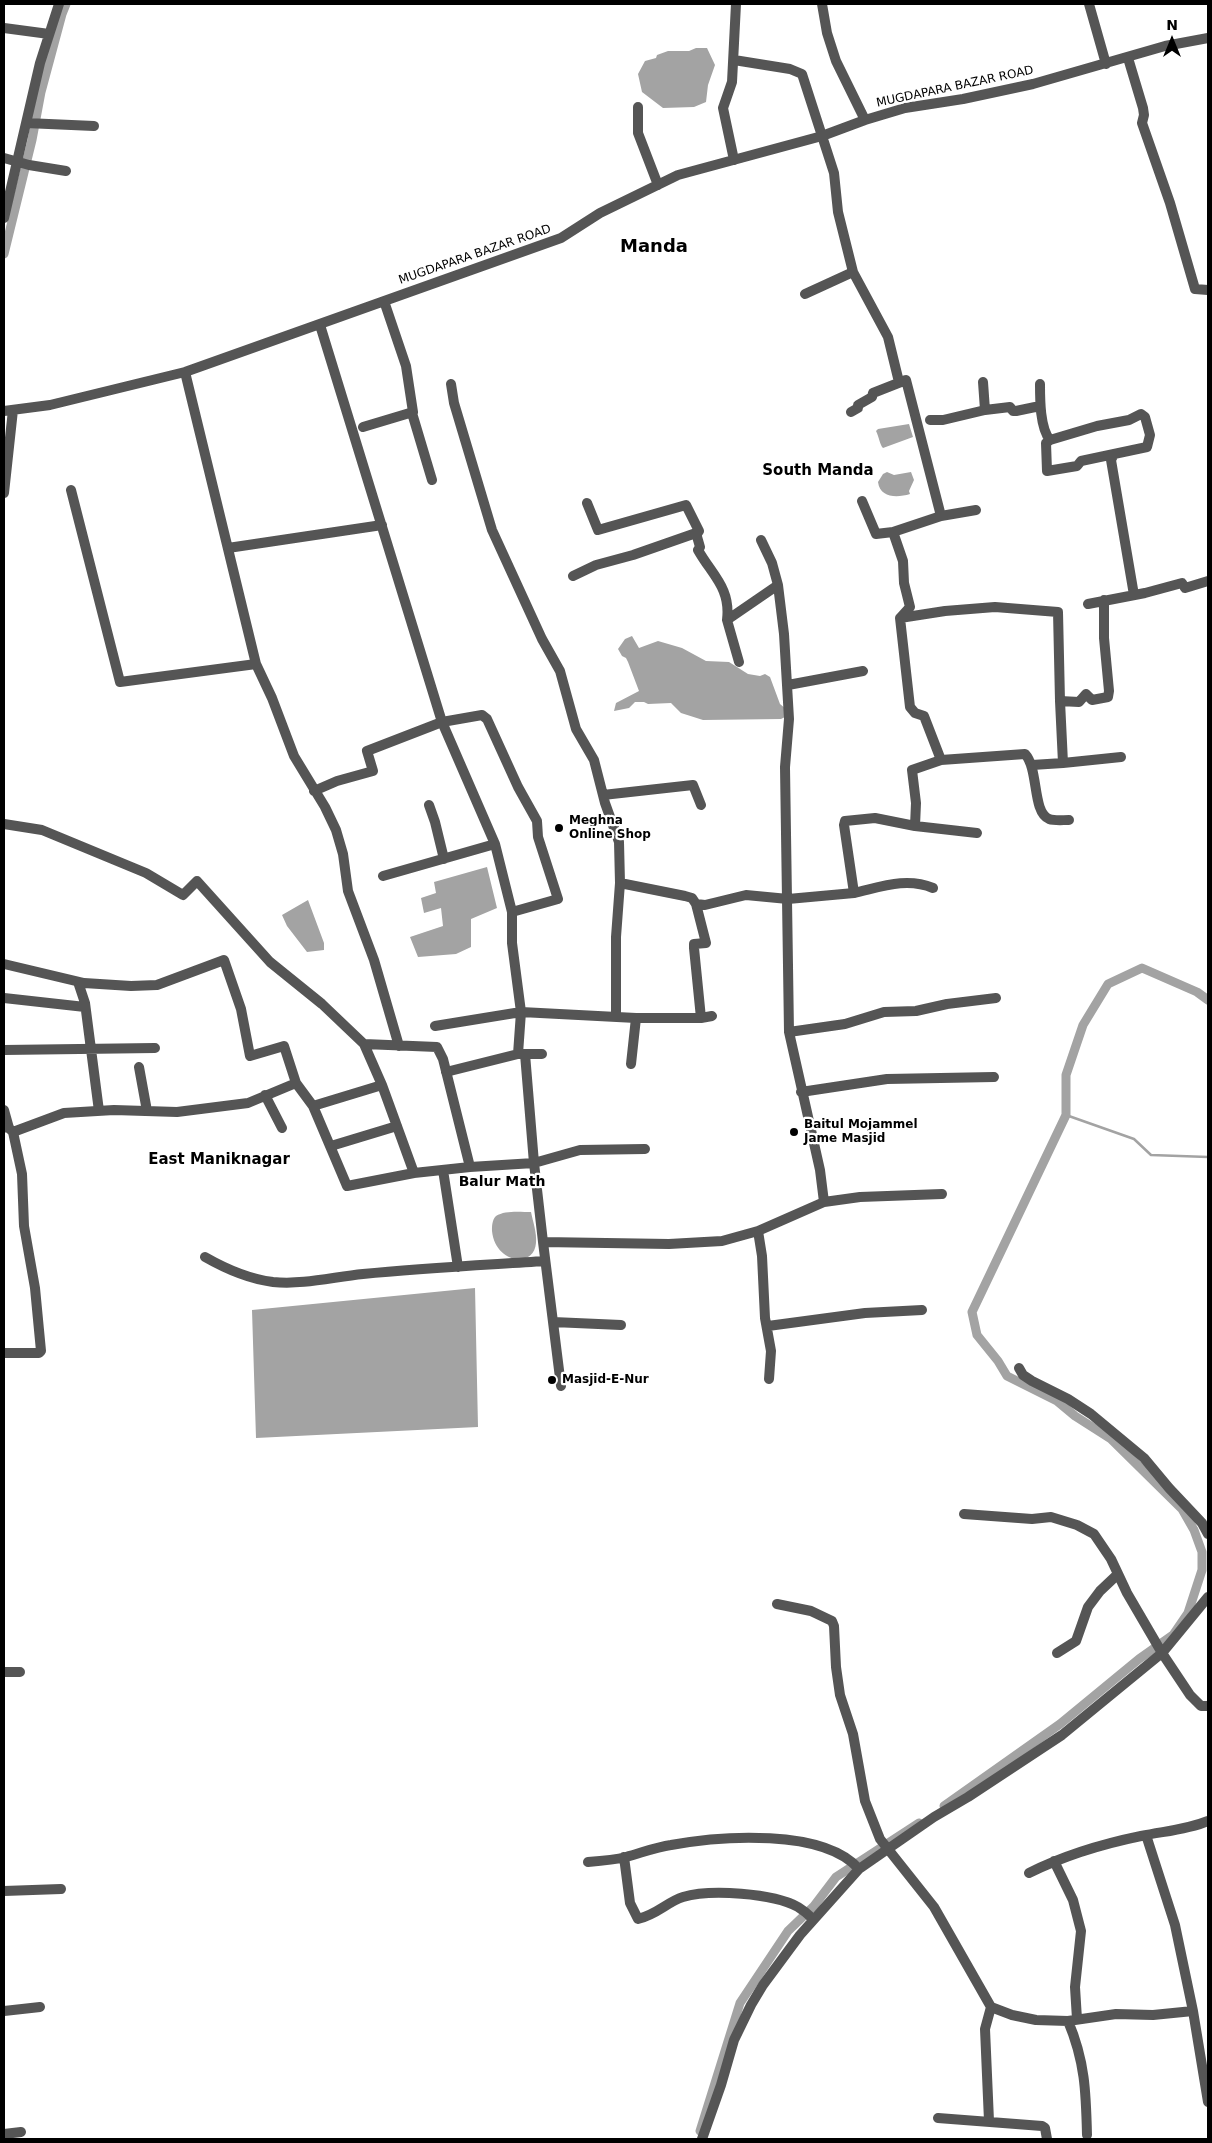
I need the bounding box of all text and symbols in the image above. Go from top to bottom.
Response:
north arrow [1147,15,1197,65]
text: N [1166,17,1178,33]
street label: MUGDAPARA BAZAR ROAD [875,63,1035,111]
street label: MUGDAPARA BAZAR ROAD [397,222,553,288]
district label: Manda [620,236,688,258]
district label: South Manda [762,462,874,480]
place label: Meghna Online Shop [569,814,651,842]
marker: Meghna Online Shop [553,822,565,834]
place label: Baitul Mojammel Jame Masjid [804,1118,918,1146]
marker: Baitul Mojammel Jame Masjid [788,1126,800,1138]
district label: East Maniknagar [148,1151,290,1169]
district label: Balur Math [459,1174,545,1190]
place label: Masjid-E-Nur [562,1373,649,1387]
marker: Masjid-E-Nur [546,1374,558,1386]

